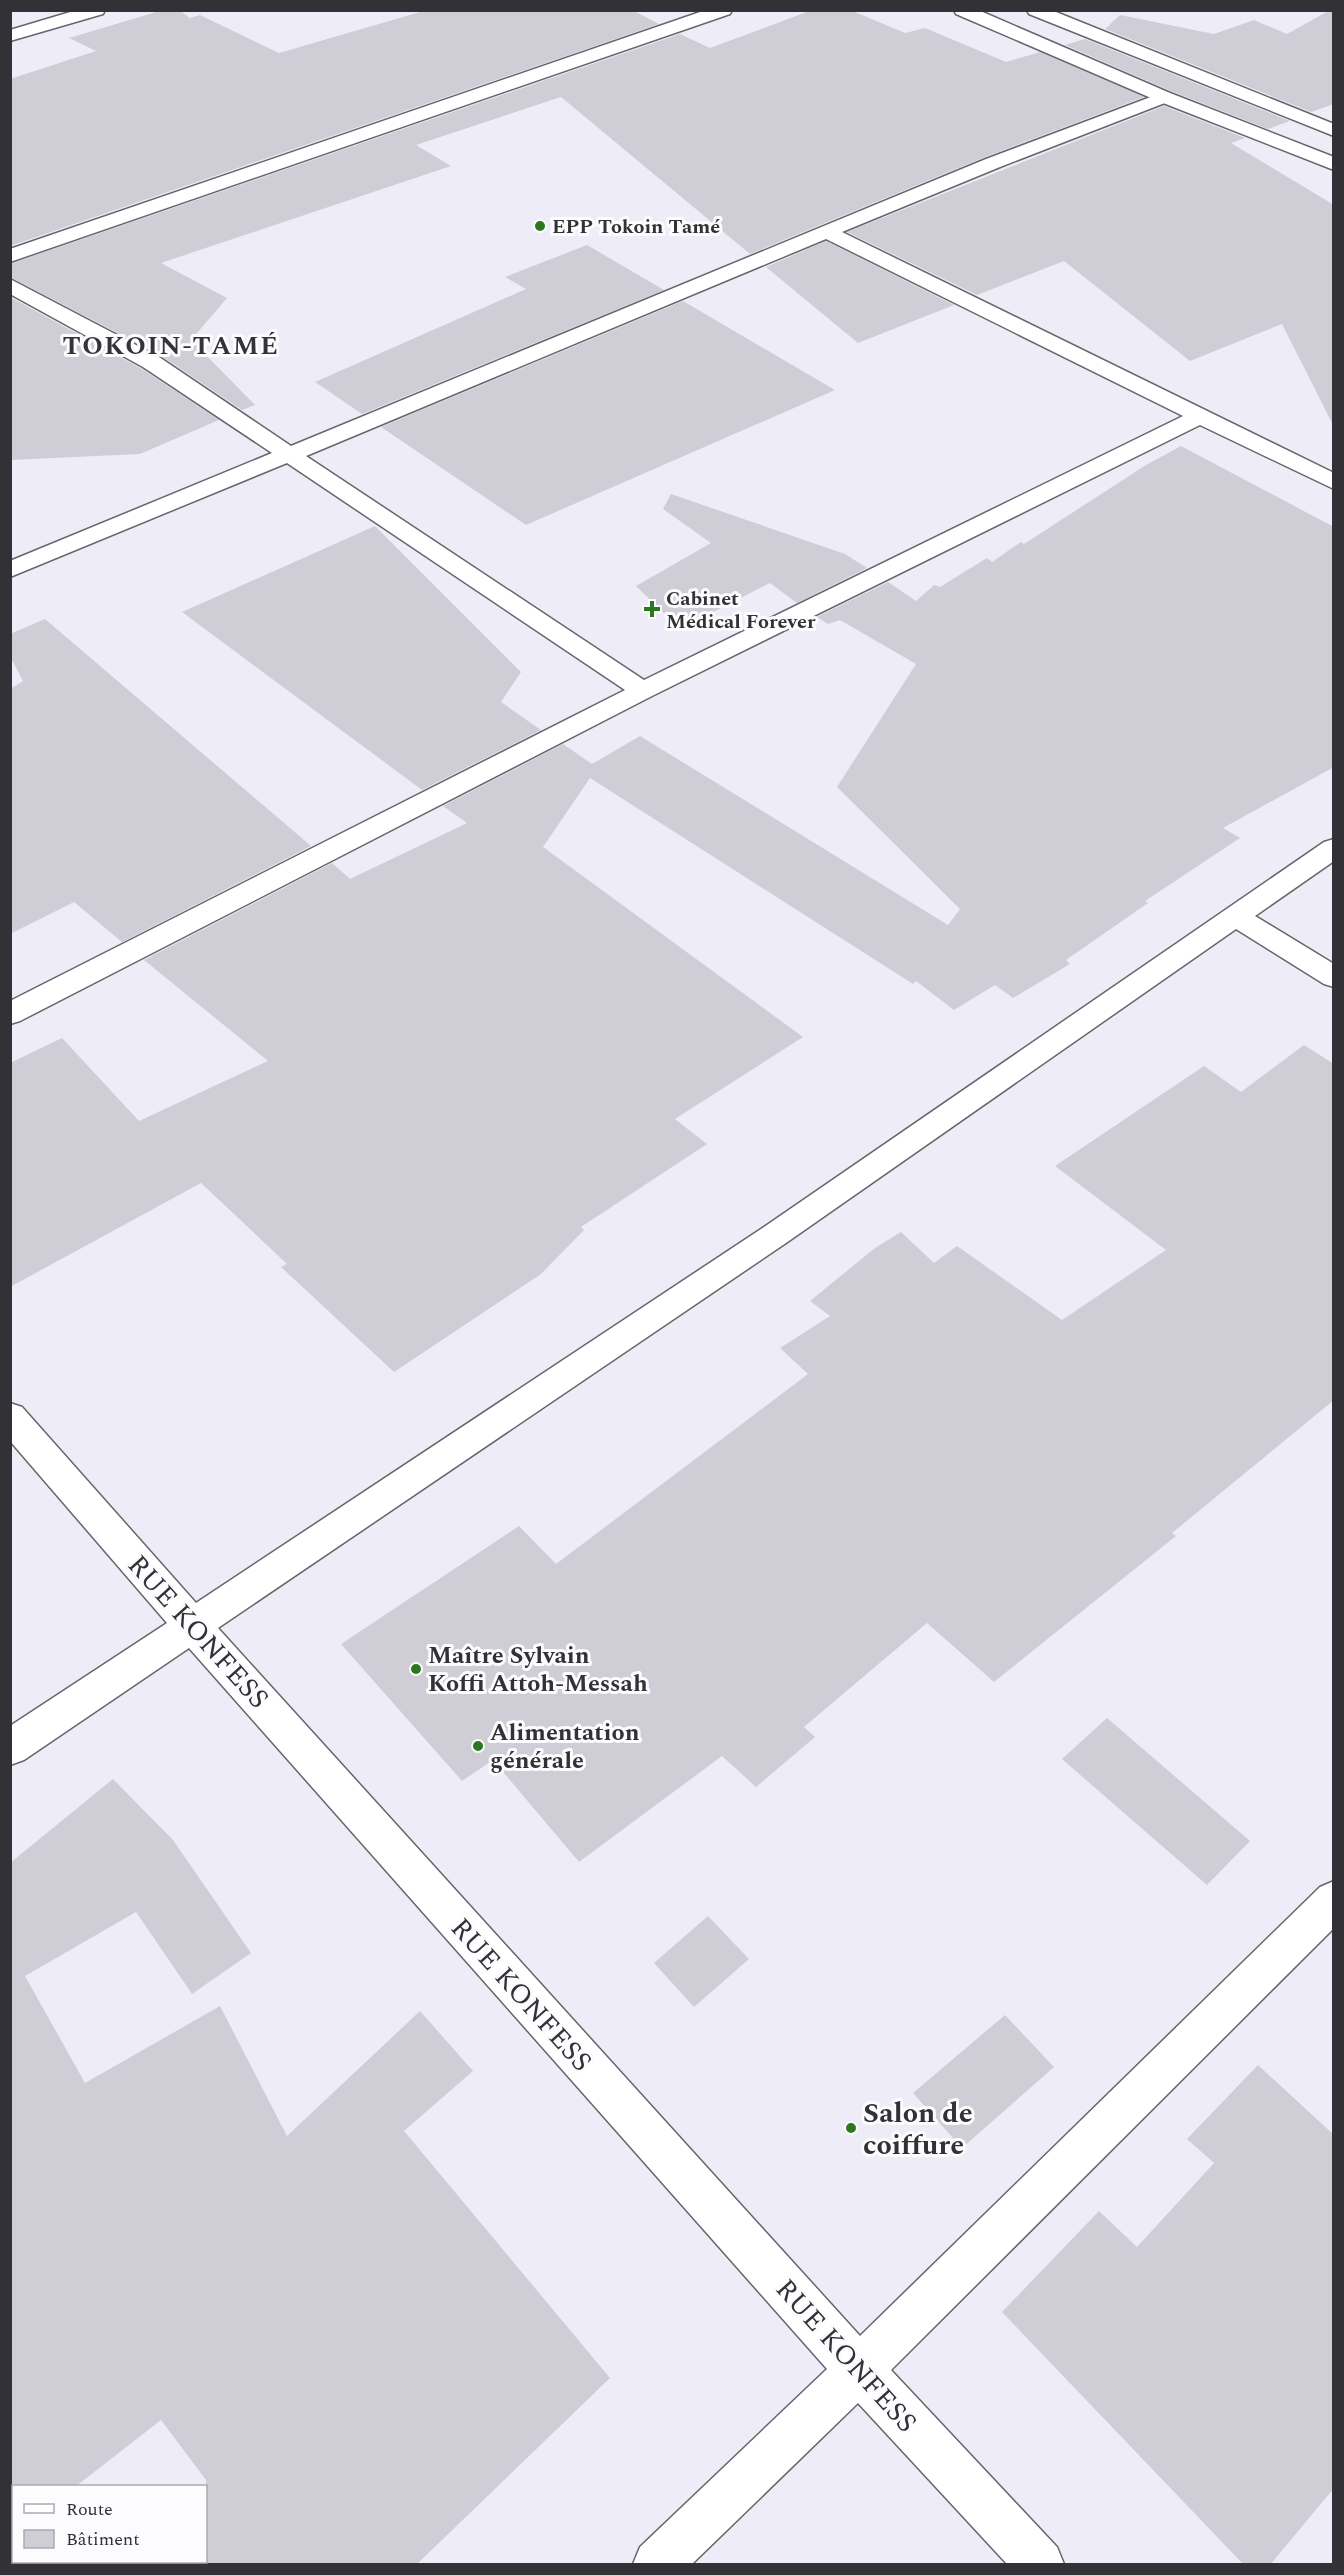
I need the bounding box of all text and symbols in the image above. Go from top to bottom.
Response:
place label: EPP Tokoin Tamé [552,212,720,242]
marker: EPP Tokoin Tamé [533,219,547,233]
district label: TOKOIN-TAMÉ [63,326,279,366]
place label: Cabinet Médical Forever [666,584,816,637]
marker: Cabinet Médical Forever [643,600,661,618]
street label: RUE KONFESS [117,1545,279,1719]
place label: Maître Sylvain Koffi Attoh-Messah [428,1638,648,1702]
marker: Maître Sylvain Koffi Attoh-Messah [409,1662,423,1676]
place label: Alimentation générale [490,1715,640,1779]
marker: Alimentation générale [471,1739,485,1753]
street label: RUE KONFESS [440,1908,602,2082]
place label: Salon de coiffure [863,2092,973,2167]
marker: Salon de coiffure [844,2121,858,2135]
street label: RUE KONFESS [765,2269,927,2443]
legend [12,2485,207,2563]
text: Route [66,2496,113,2523]
text: Bâtiment [66,2526,140,2553]

